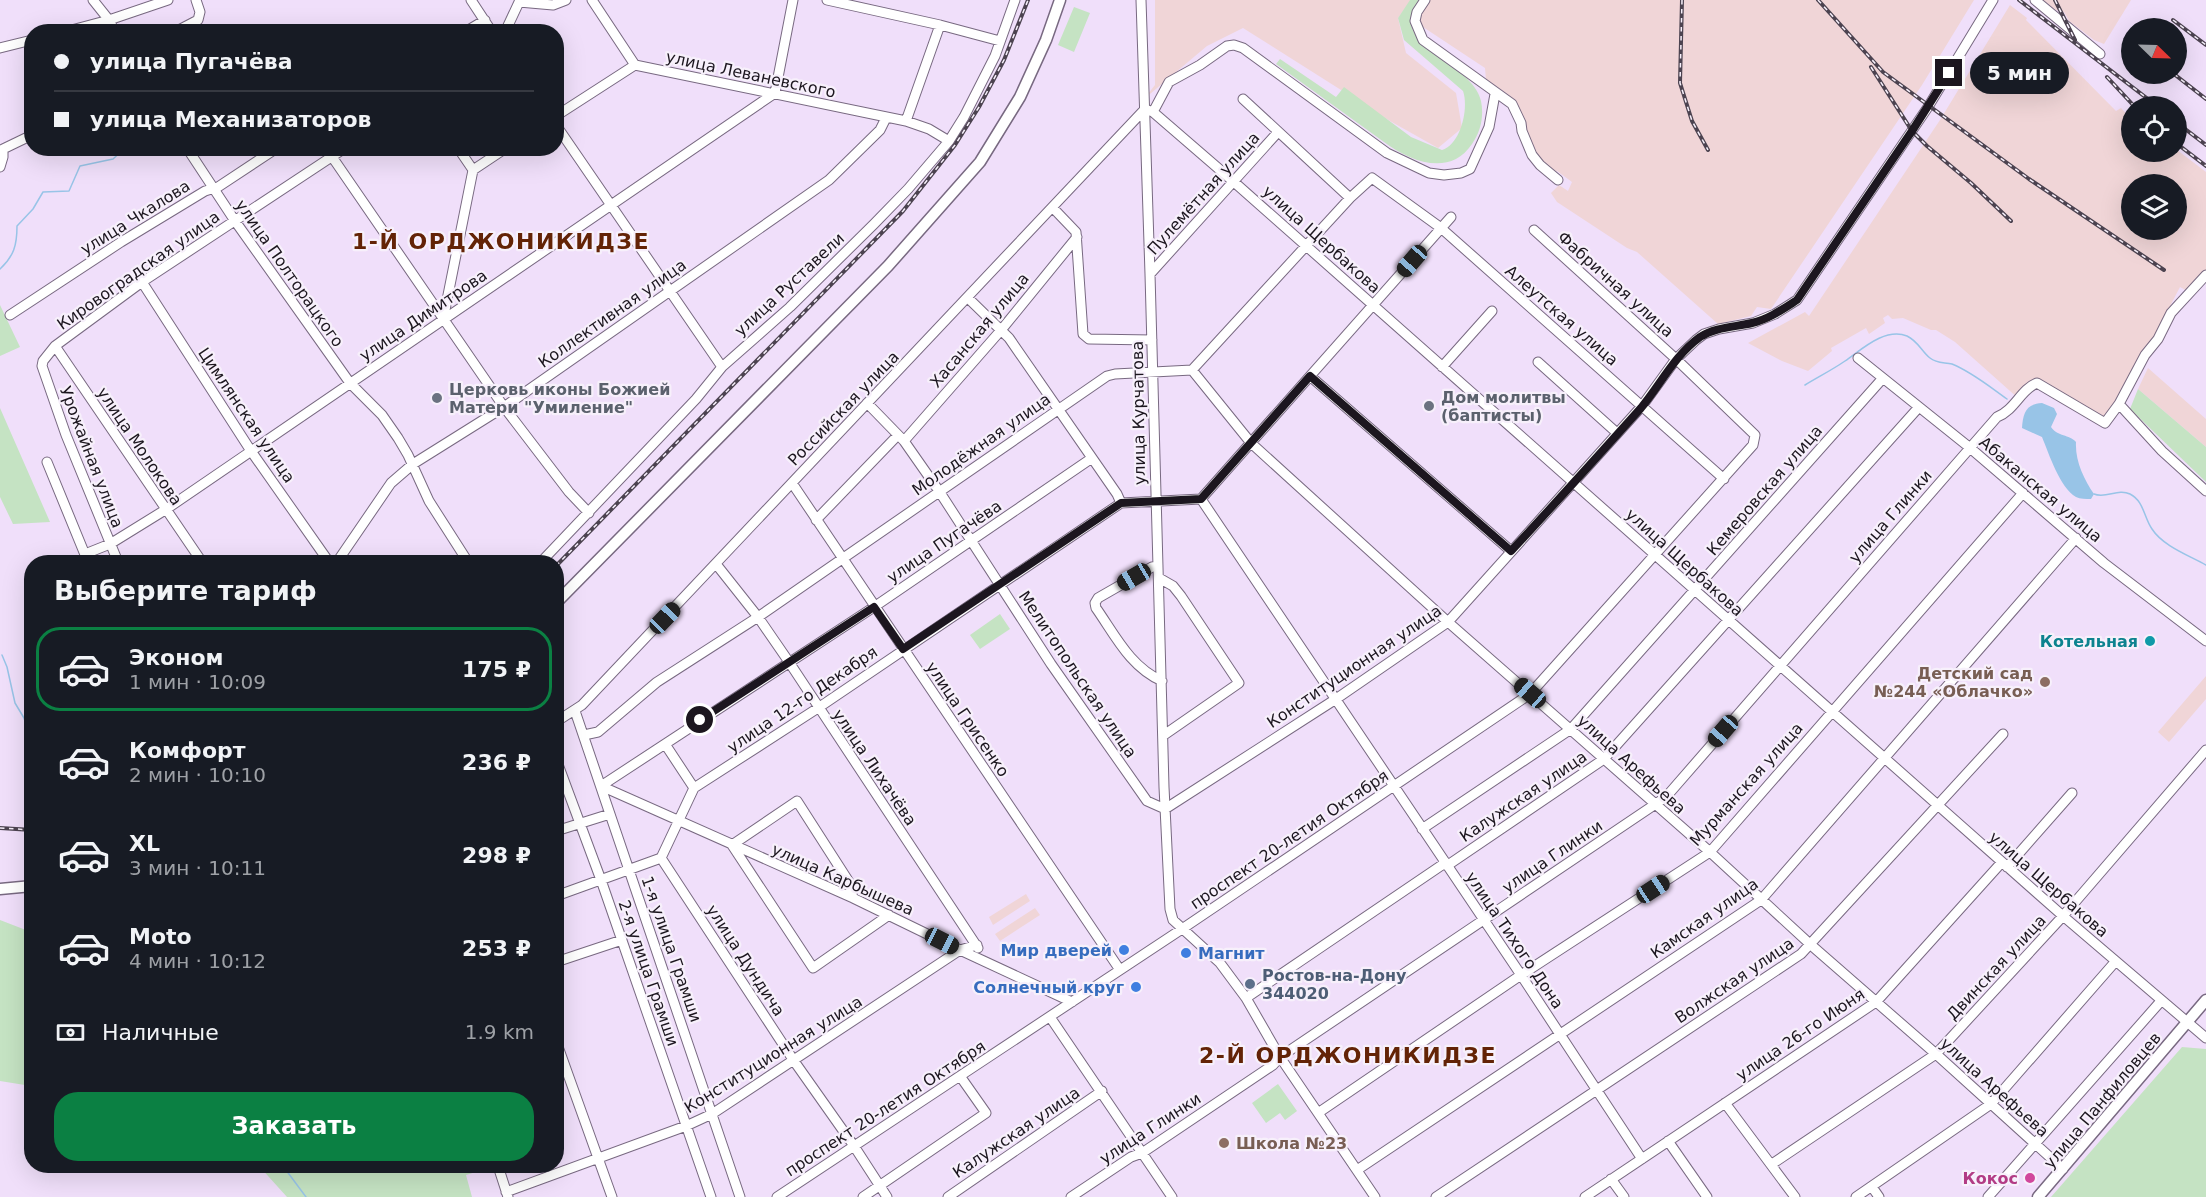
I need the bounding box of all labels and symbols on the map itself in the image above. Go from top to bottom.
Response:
north arrow [2121,18,2187,84]
street label: улица Леваневского [664,47,838,102]
callout: 5 мин [1970,52,2069,94]
route end [1935,59,1962,86]
street label: Пулемётная улица [1143,128,1263,259]
street label: улица Чкалова [77,176,194,259]
street label: улица Щербакова [1259,182,1384,297]
street label: улица Полторацкого [231,196,348,351]
street label: Кировоградская улица [53,207,223,334]
street label: Фабричная улица [1554,227,1677,341]
district label: 1-Й ОРДЖОНИКИДЗЕ [352,229,650,254]
street label: улица Руставели [731,229,848,340]
car [1393,242,1431,280]
street label: Коллективная улица [535,255,690,372]
street label: Алеутская улица [1501,261,1622,370]
street label: улица Димитрова [356,266,491,365]
street label: Хасанская улица [926,269,1033,391]
street label: улица Курчатова [1128,341,1149,485]
street label: Цимлянская улица [194,344,299,486]
street label: Российская улица [784,347,903,469]
place label: Церковь иконы Божией Матери "Умиление" [449,380,670,417]
street label: Урожайная улица [56,384,127,531]
street label: улица Молокова [93,384,186,509]
place label: Дом молитвы (баптисты) [1441,388,1566,425]
street label: Молодёжная улица [908,389,1054,499]
marker: Церковь иконы Божией Матери "Умиление" [430,391,444,405]
marker: Дом молитвы (баптисты) [1422,399,1436,413]
street label: Кемеровская улица [1703,421,1826,559]
street label: Абаканская улица [1975,433,2106,546]
street label: улица Глинки [1845,466,1936,567]
street label: улица Пугачёва [883,496,1005,587]
street label: улица Щербакова [1622,505,1747,620]
car [1114,560,1154,594]
street label: Мелитопольская улица [1015,587,1141,761]
car [646,599,684,637]
street label: Конституционная улица [1263,601,1445,732]
place label: Котельная [2040,632,2138,651]
marker: Котельная [2143,634,2157,648]
street label: улица 12-го Декабря [724,642,881,757]
street label: улица Грисенко [922,658,1013,780]
place label: Детский сад №244 «Облачко» [1874,664,2033,701]
car [1511,674,1549,712]
marker: Детский сад №244 «Облачко» [2038,675,2052,689]
route start [686,706,713,733]
street label: улица Лихачёва [829,706,921,829]
street label: улица Арефьева [1574,711,1690,818]
car [1704,712,1742,750]
street label: Мурманская улица [1686,719,1807,850]
street label: Калужская улица [1456,747,1590,846]
street label: проспект 20-летия Октября [1187,766,1392,913]
street label: улица Глинки [1499,816,1606,897]
street label: улица Щербакова [1985,827,2112,941]
street label: улица Карбышева [769,840,917,919]
street label: улица Тихого Дона [1462,868,1568,1012]
car [1633,872,1673,906]
street label: 1-я улица Грамши [638,874,705,1025]
street label: Камская улица [1647,874,1762,963]
street label: 2-я улица Грамши [615,898,682,1049]
street label: улица Дундича [702,901,789,1020]
street label: Двинская улица [1943,911,2050,1024]
car [922,925,962,957]
street label: Волжская улица [1671,934,1797,1027]
place label: Мир дверей [1000,941,1112,960]
marker: Мир дверей [1117,943,1131,957]
place label: Магнит [1198,944,1265,963]
marker: Магнит [1179,946,1193,960]
place label: Ростов-на-Дону 344020 [1262,966,1407,1003]
marker: Ростов-на-Дону 344020 [1243,977,1257,991]
place label: Солнечный круг [973,978,1124,997]
marker: Солнечный круг [1129,980,1143,994]
street label: улица 26-го Июня [1732,984,1868,1084]
street label: Конституционная улица [681,992,866,1117]
street label: улица Панфиловцев [2040,1028,2165,1172]
street label: улица Арефьева [1937,1034,2053,1141]
street label: проспект 20-летия Октября [782,1036,989,1180]
district label: 2-Й ОРДЖОНИКИДЗЕ [1199,1043,1497,1068]
street label: Калужская улица [949,1083,1083,1182]
street label: улица Глинки [1096,1089,1204,1168]
place label: Школа №23 [1236,1134,1347,1153]
marker: Школа №23 [1217,1136,1231,1150]
place label: Кокос [1963,1169,2018,1188]
marker: Кокос [2023,1171,2037,1185]

